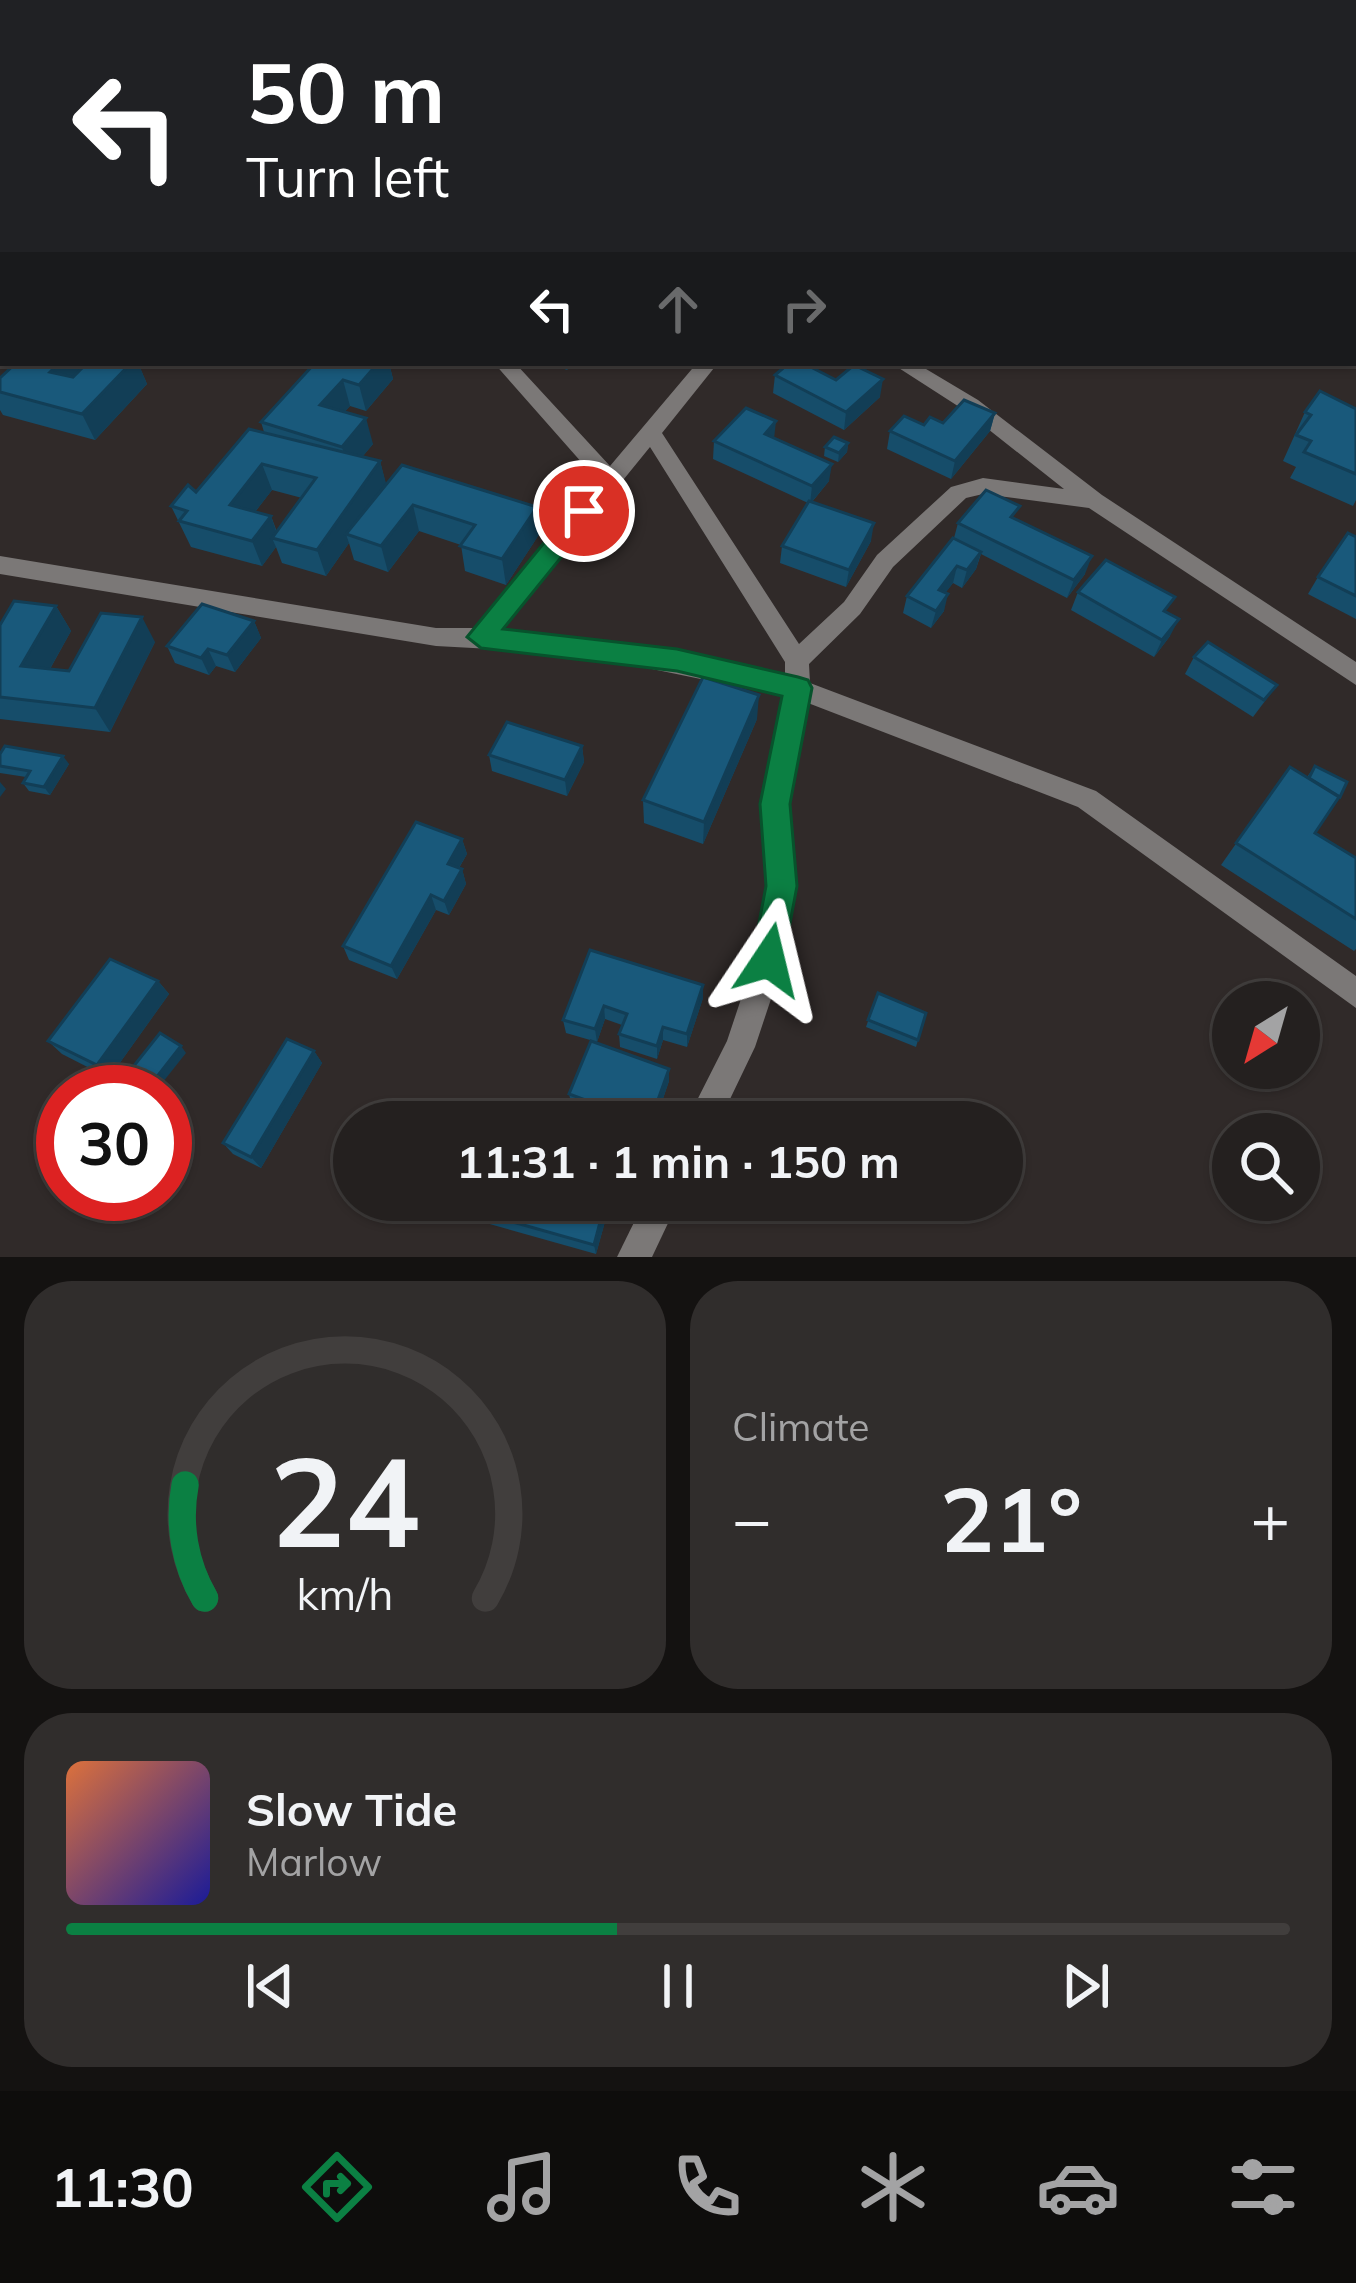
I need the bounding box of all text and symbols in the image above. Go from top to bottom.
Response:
text: 50 m [246,39,445,144]
icon: left [48,48,204,204]
text: Turn left [246,143,449,211]
icon: left [519,276,585,342]
icon: ahead [645,276,711,342]
icon: right [771,276,837,342]
pin [533,460,635,562]
icon: arrive [551,478,617,544]
position arrow [706,897,832,1023]
north arrow [1212,981,1320,1089]
map controls [1212,981,1320,1221]
speed limit sign: 30 [36,1065,192,1221]
button: search [1212,1113,1320,1221]
text: 11:31 · 1 min · 150 m [456,1133,900,1189]
text: Climate [732,1402,870,1451]
text: 24 [270,1422,420,1578]
text: 21° [940,1462,1082,1575]
text: − [732,1477,772,1560]
text: + [1250,1477,1290,1560]
text: km/h [296,1567,394,1621]
text: Slow Tide [246,1781,457,1837]
text: Marlow [246,1837,382,1886]
icon: previous [237,1953,303,2019]
icon: pause [645,1953,711,2019]
icon: next [1053,1953,1119,2019]
icon: directions [295,2145,379,2229]
icon: music [480,2145,564,2229]
icon: phone [665,2145,749,2229]
icon: climate [851,2145,935,2229]
icon: car [1036,2145,1120,2229]
icon: filters [1221,2145,1305,2229]
text: 11:30 [51,2153,194,2221]

